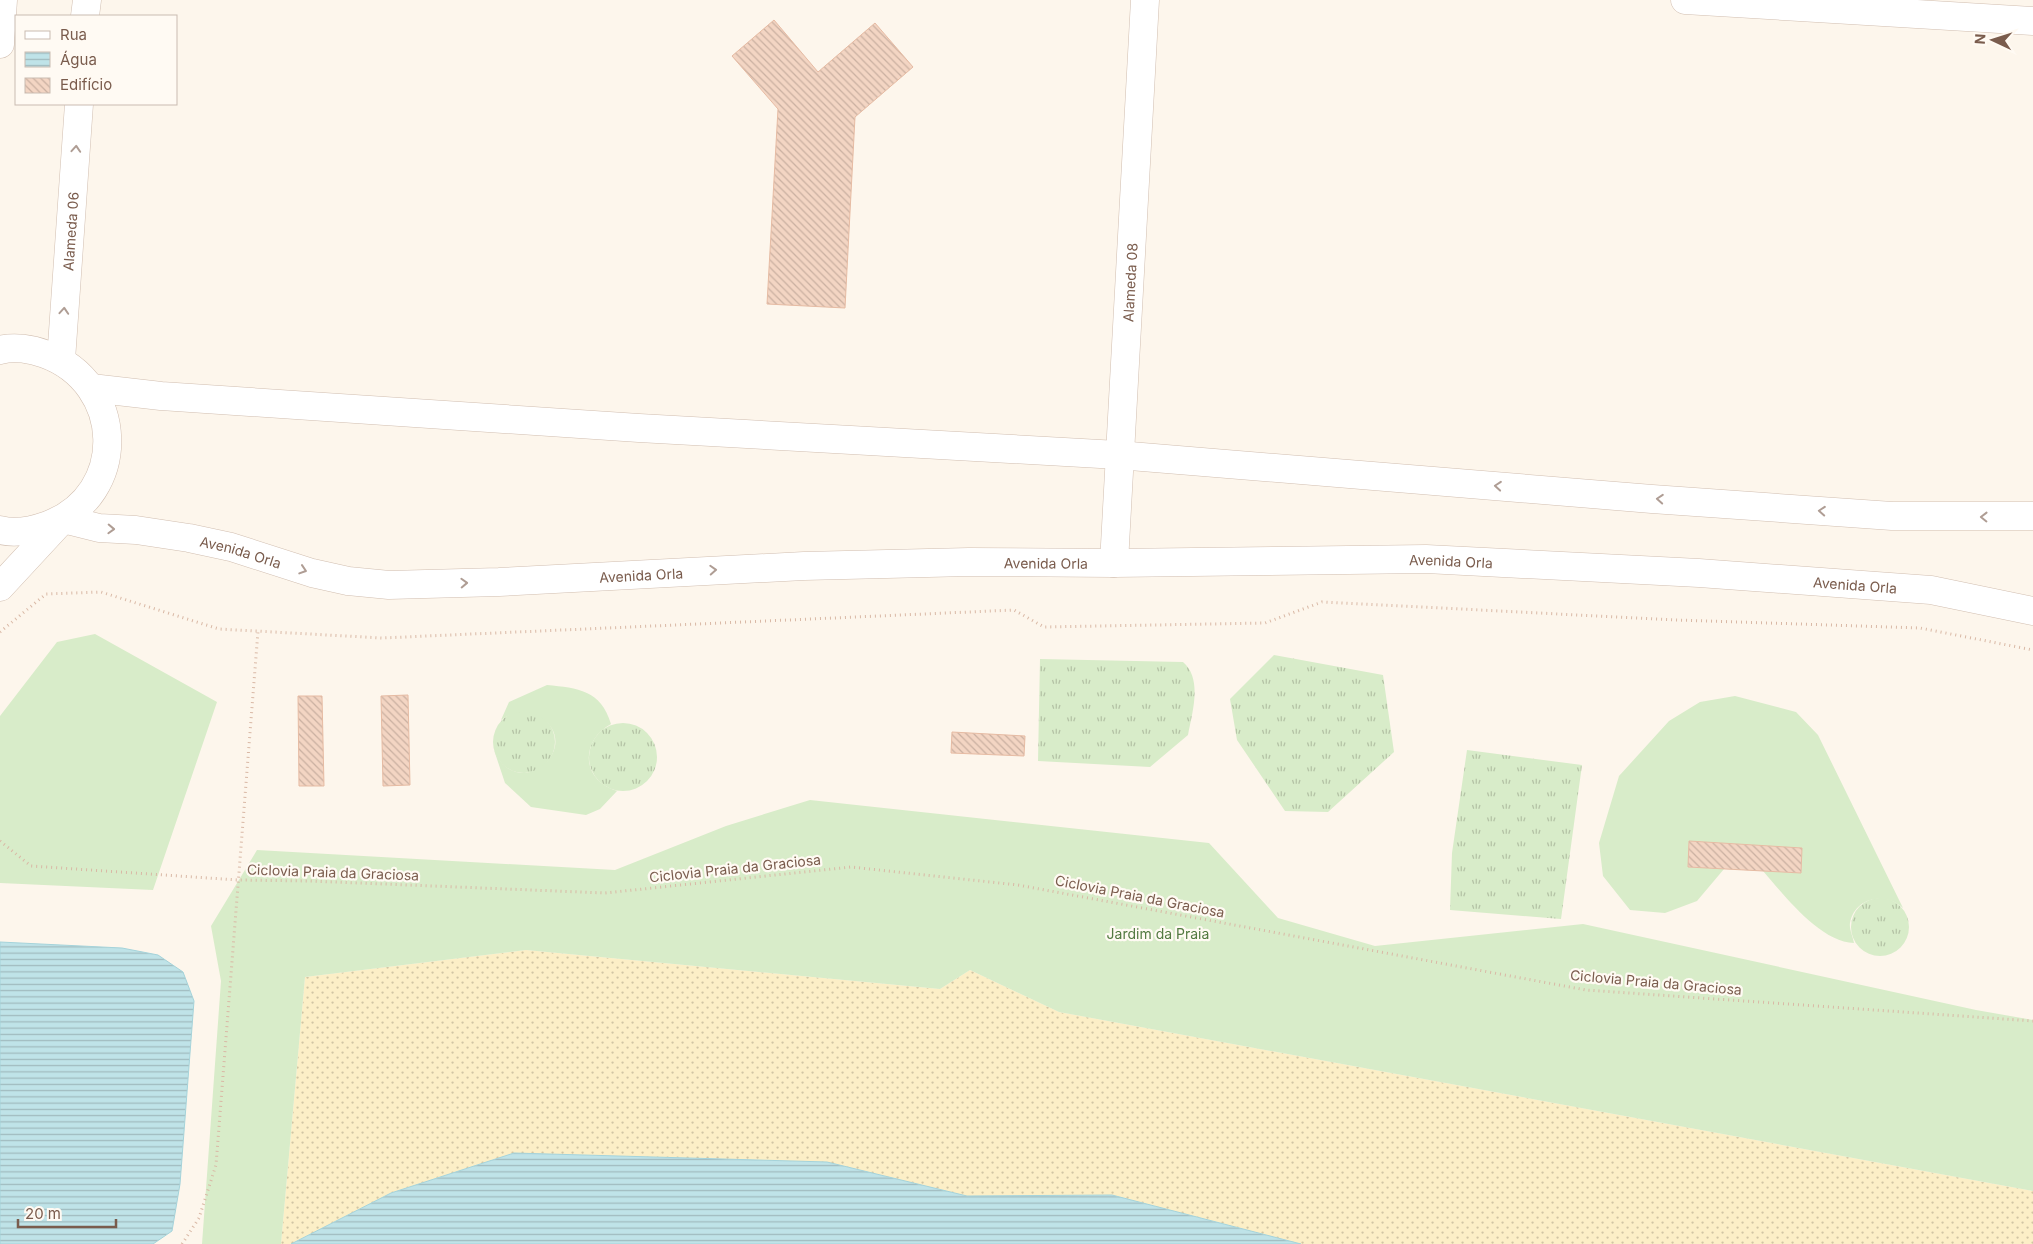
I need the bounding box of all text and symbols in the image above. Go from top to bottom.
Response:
legend [15,15,178,105]
north arrow [1968,15,2018,65]
text: Rua [60,25,87,44]
text: N [1971,33,1988,45]
text: Água [60,50,97,69]
text: Edifício [60,75,112,94]
one-way arrow [70,145,81,153]
street label: Alameda 06 [59,191,81,271]
street label: Alameda 08 [1119,242,1140,322]
one-way arrow [58,307,69,315]
one-way arrow [1494,481,1502,492]
one-way arrow [1656,494,1664,505]
one-way arrow [1818,505,1826,516]
one-way arrow [1980,512,1988,522]
one-way arrow [107,523,115,534]
street label: Avenida Orla [198,532,284,571]
street label: Avenida Orla [1409,550,1493,571]
street label: Avenida Orla [1004,554,1088,571]
one-way arrow [298,564,306,574]
street label: Avenida Orla [599,564,684,585]
one-way arrow [710,564,718,575]
street label: Avenida Orla [1813,573,1898,596]
one-way arrow [460,577,468,588]
street label: Ciclovia Praia da Graciosa [648,851,822,885]
street label: Ciclovia Praia da Graciosa [247,860,419,884]
street label: Ciclovia Praia da Graciosa [1054,871,1226,921]
park label: Jardim da Praia [1107,925,1209,942]
street label: Ciclovia Praia da Graciosa [1569,966,1743,998]
scale bar [18,1196,115,1228]
text: 20 m [25,1204,61,1223]

